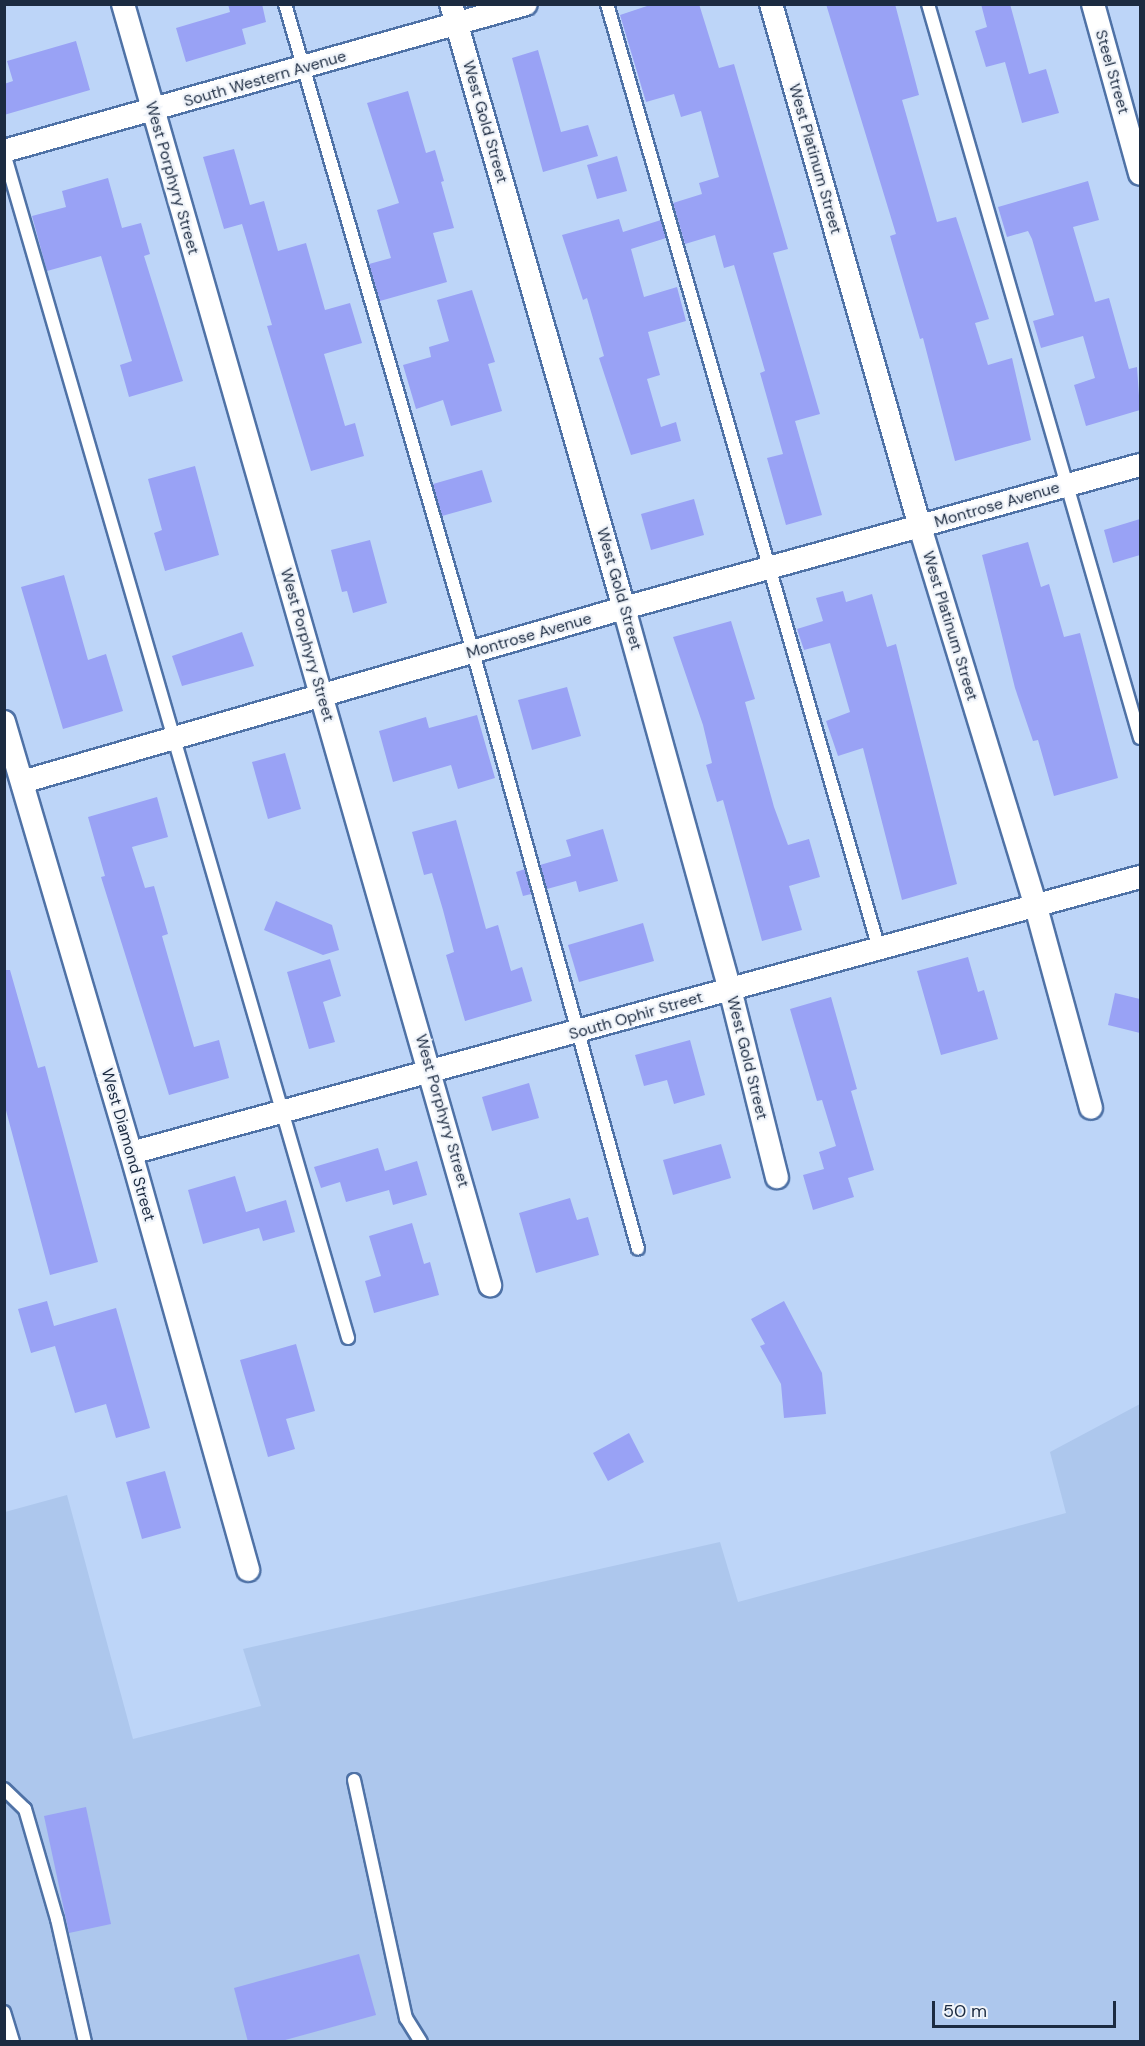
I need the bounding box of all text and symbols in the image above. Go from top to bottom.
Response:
street label: Steel Street [1091,28,1133,116]
street label: South Western Avenue [182,47,348,111]
street label: West Gold Street [458,58,512,186]
street label: West Platinum Street [784,82,846,236]
street label: West Porphyry Street [141,99,203,257]
street label: Montrose Avenue [932,478,1062,532]
street label: West Gold Street [592,525,646,653]
street label: West Platinum Street [918,549,982,703]
street label: West Porphyry Street [276,566,338,724]
street label: Montrose Avenue [464,609,594,663]
street label: South Ophir Street [567,988,705,1044]
street label: West Gold Street [722,994,772,1122]
street label: West Porphyry Street [411,1032,473,1190]
street label: West Diamond Street [97,1066,159,1224]
scale bar [935,1989,1120,2027]
text: 50 m [943,1999,987,2023]

